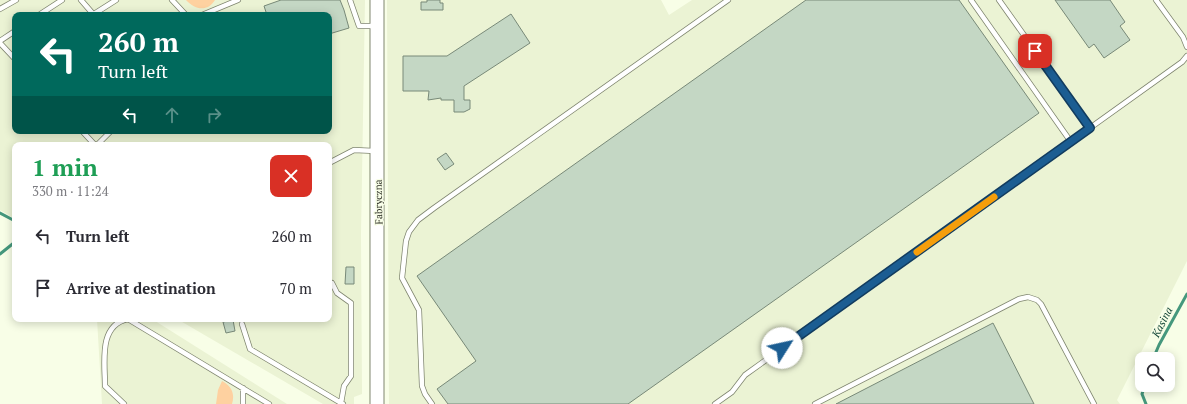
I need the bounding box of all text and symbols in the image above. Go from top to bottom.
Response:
text: 260 m [98,23,179,60]
icon: left [32,28,84,80]
pin [1018,34,1052,68]
icon: arrive [1024,40,1046,62]
text: Turn left [98,59,168,83]
icon: left [119,104,141,126]
icon: ahead [161,104,183,126]
icon: right [203,104,225,126]
text: 1 min [32,151,98,183]
button: close [270,155,312,197]
street label: Fabryczna [372,179,385,225]
text: 330 m · 11:24 [32,182,109,200]
icon: left [32,225,54,247]
text: Turn left [66,226,130,246]
text: 260 m [271,226,312,246]
icon: arrive [32,277,54,299]
text: Arrive at destination [66,278,216,298]
text: 70 m [279,278,312,298]
water label: Kasina [1148,304,1176,340]
position arrow [761,327,803,369]
map controls [1135,352,1175,392]
button: search [1135,352,1175,392]

